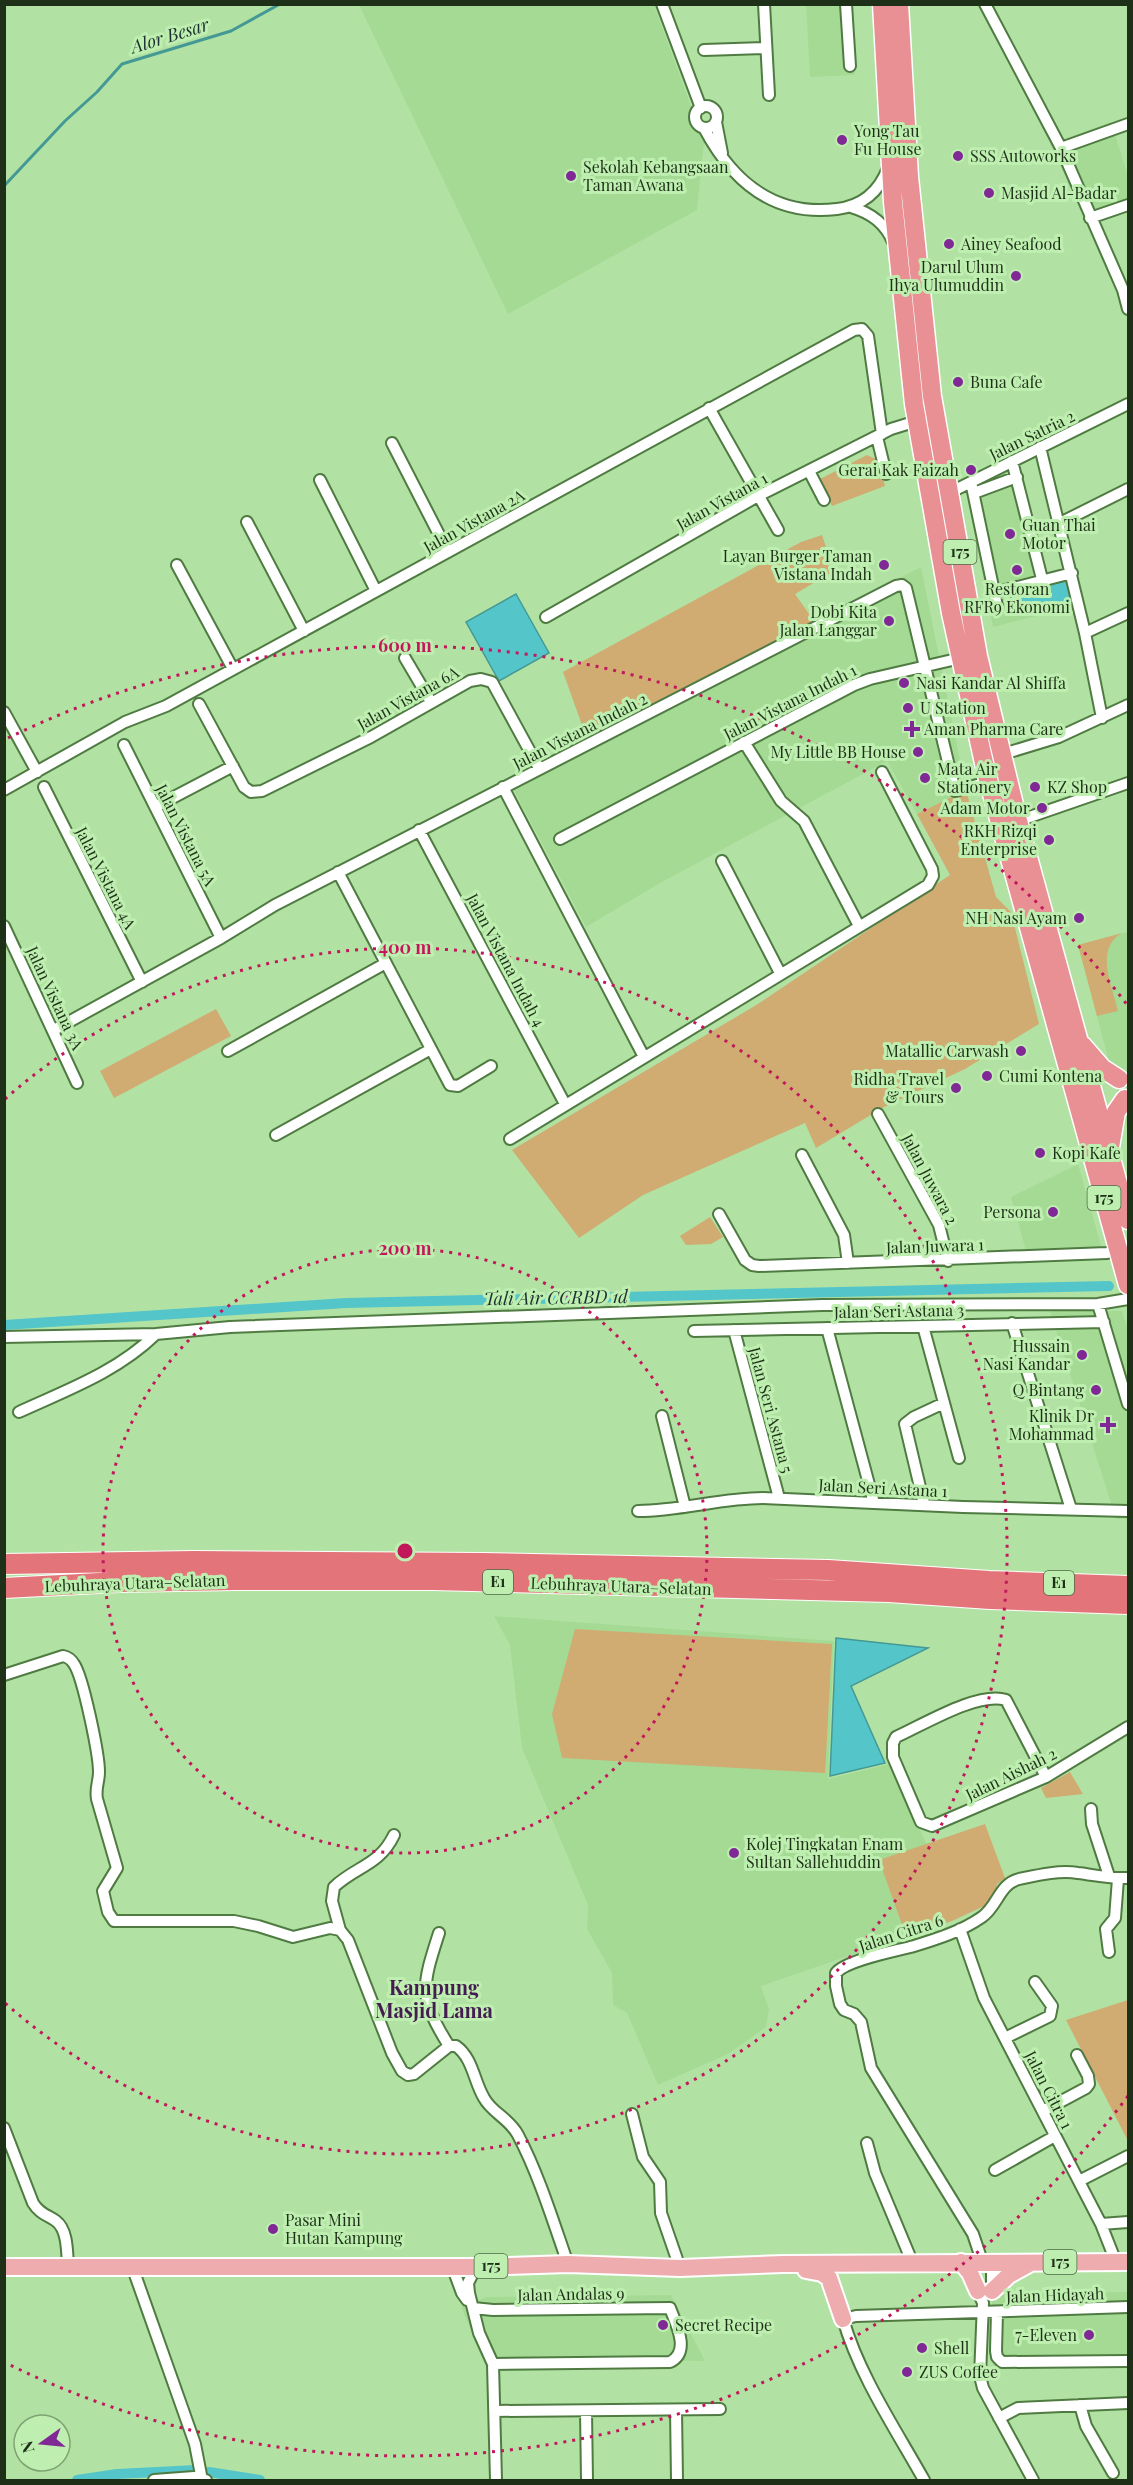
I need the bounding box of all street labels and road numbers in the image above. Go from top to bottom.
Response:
street label: Jalan Satria 2 [985,405,1078,465]
street label: Jalan Vistana 1 [672,467,771,535]
street label: Jalan Vistana 2A [419,484,529,558]
road number: 175 [944,540,976,564]
street label: Jalan Vistana Indah 1 [719,659,860,745]
street label: Jalan Vistana 6A [352,661,463,735]
street label: Jalan Vistana Indah 2 [508,688,651,774]
street label: Jalan Vistana 5A [151,779,222,890]
street label: Jalan Vistana 4A [71,822,142,933]
street label: Jalan Vistana Indah 4 [462,889,550,1030]
street label: Jalan Vistana 3A [22,942,89,1054]
street label: Jalan Juwara 2 [897,1129,963,1228]
road number: 175 [1088,1186,1120,1210]
street label: Jalan Juwara 1 [885,1233,984,1258]
street label: Jalan Seri Astana 3 [833,1299,964,1322]
street label: Jalan Seri Astana 5 [744,1344,798,1475]
street label: Jalan Seri Astana 1 [817,1474,948,1501]
street label: Lebuhraya Utara–Selatan [44,1569,226,1596]
road number: E1 [483,1570,513,1594]
road number: E1 [1044,1571,1074,1595]
street label: Lebuhraya Utara–Selatan [530,1572,712,1599]
street label: Jalan Aishah 2 [961,1742,1060,1805]
street label: Jalan Citra 6 [855,1909,946,1956]
street label: Jalan Citra 1 [1020,2046,1078,2133]
road number: 175 [1044,2250,1076,2274]
road number: 175 [474,2254,508,2278]
street label: Jalan Andalas 9 [516,2282,625,2305]
street label: Jalan Hidayah [1005,2282,1105,2307]

